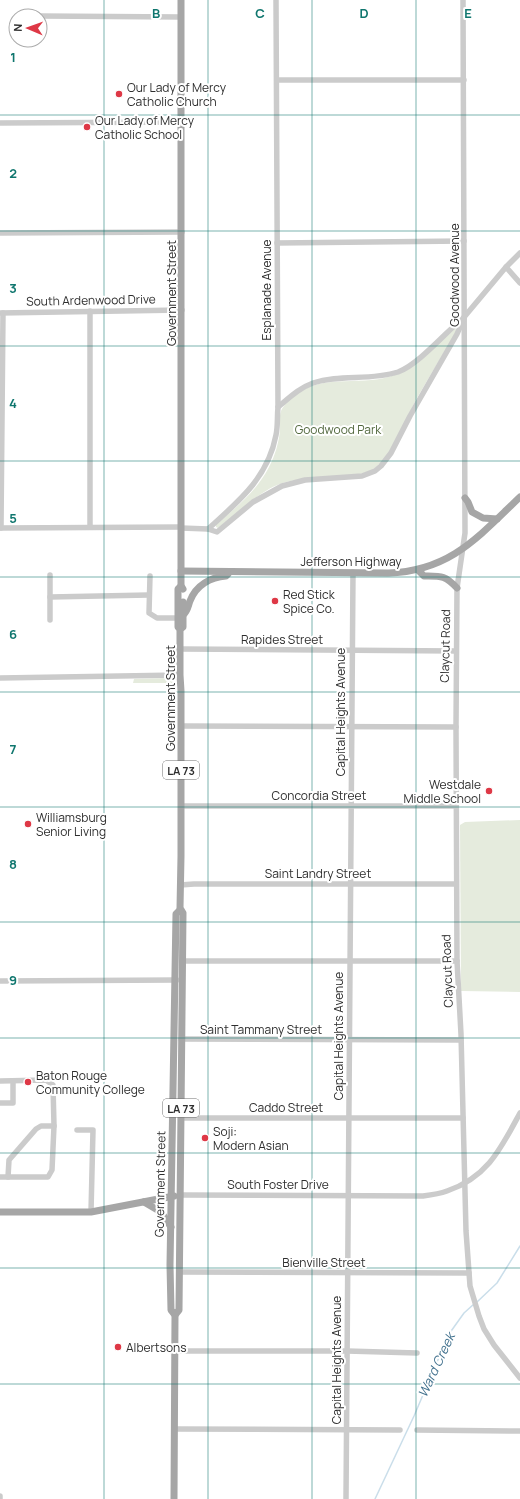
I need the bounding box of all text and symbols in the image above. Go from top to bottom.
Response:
text: B [152,4,160,22]
text: C [255,4,265,22]
text: D [359,4,369,22]
text: E [464,4,472,22]
north arrow [8,8,48,48]
text: N [10,23,25,32]
text: 1 [10,48,16,66]
place label: Our Lady of Mercy Catholic Church [127,79,227,110]
marker: Our Lady of Mercy Catholic Church [114,89,124,99]
place label: Our Lady of Mercy Catholic School [95,112,195,143]
marker: Our Lady of Mercy Catholic School [82,122,92,132]
text: 2 [9,164,17,182]
street label: Goodwood Avenue [446,223,463,327]
street label: Esplanade Avenue [258,239,275,341]
street label: Government Street [163,240,180,346]
text: 3 [9,279,17,297]
street label: South Ardenwood Drive [26,290,156,310]
text: 4 [9,394,17,412]
park label: Goodwood Park [295,421,382,438]
text: 5 [9,509,17,527]
street label: Jefferson Highway [300,553,402,570]
place label: Red Stick Spice Co. [283,586,336,617]
marker: Red Stick Spice Co. [270,596,280,606]
street label: Claycut Road [436,609,454,683]
text: 6 [9,625,17,643]
street label: Rapides Street [241,631,323,648]
street label: Government Street [162,645,179,751]
street label: Capital Heights Avenue [332,648,349,776]
text: 7 [10,740,17,758]
road number: LA 73 [163,761,199,779]
place label: Westdale Middle School [404,776,481,807]
marker: Westdale Middle School [484,786,494,796]
street label: Concordia Street [272,787,367,804]
place label: Williamsburg Senior Living [36,809,107,840]
marker: Williamsburg Senior Living [23,819,33,829]
text: 8 [9,855,17,873]
street label: Saint Landry Street [265,865,371,882]
street label: Claycut Road [437,934,457,1008]
text: 9 [9,971,17,989]
street label: Capital Heights Avenue [330,972,347,1100]
street label: Saint Tammany Street [200,1021,322,1038]
place label: Baton Rouge Community College [36,1067,145,1098]
marker: Baton Rouge Community College [23,1077,33,1087]
road number: LA 73 [163,1099,199,1117]
street label: Caddo Street [249,1099,323,1116]
place label: Soji: Modern Asian [213,1123,289,1154]
street label: Government Street [151,1131,169,1237]
marker: Soji: Modern Asian [200,1133,210,1143]
street label: South Foster Drive [227,1176,329,1193]
street label: Bienville Street [282,1254,366,1271]
street label: Capital Heights Avenue [328,1296,345,1424]
water label: Ward Creek [413,1328,460,1400]
place label: Albertsons [126,1339,186,1356]
marker: Albertsons [113,1342,123,1352]

